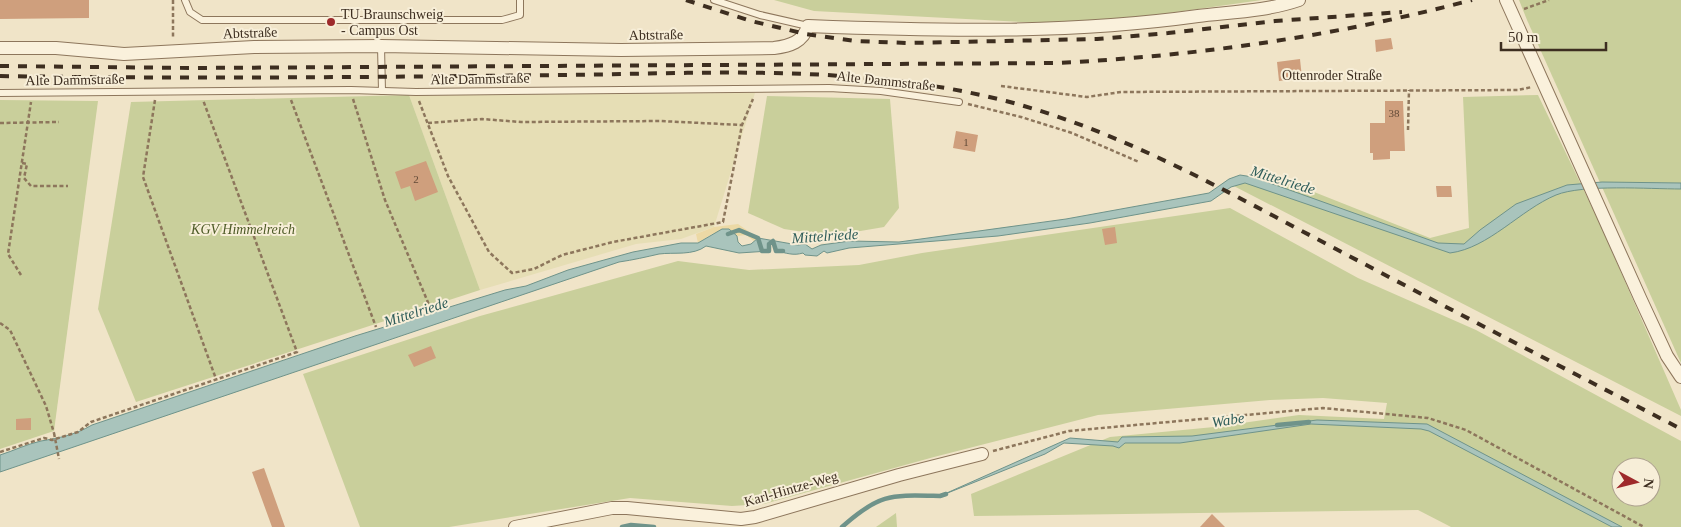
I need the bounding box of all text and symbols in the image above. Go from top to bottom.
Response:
place label: TU Braunschweig - Campus Ost [341,7,443,38]
marker: TU Braunschweig - Campus Ost [325,16,337,28]
scale bar [1501,20,1606,52]
street label: Abtstraße [223,25,277,41]
street label: Abtstraße [629,27,683,43]
text: 50 m [1508,29,1539,45]
street label: Alte Dammstraße [836,68,936,94]
street label: Ottenroder Straße [1282,68,1382,83]
street label: Alte Dammstraße [430,71,530,87]
street label: Alte Dammstraße [25,72,125,88]
house number: 38 [1389,107,1400,119]
house number: 1 [963,136,969,148]
water label: Mittelriede [1248,162,1318,197]
house number: 2 [413,173,419,185]
park label: KGV Himmelreich [190,222,295,237]
water label: Mittelriede [790,226,859,246]
water label: Mittelriede [381,294,450,330]
water label: Wabe [1211,409,1246,430]
north arrow [1611,457,1661,507]
street label: Karl-Hintze-Weg [742,468,840,510]
text: N [1640,478,1656,489]

